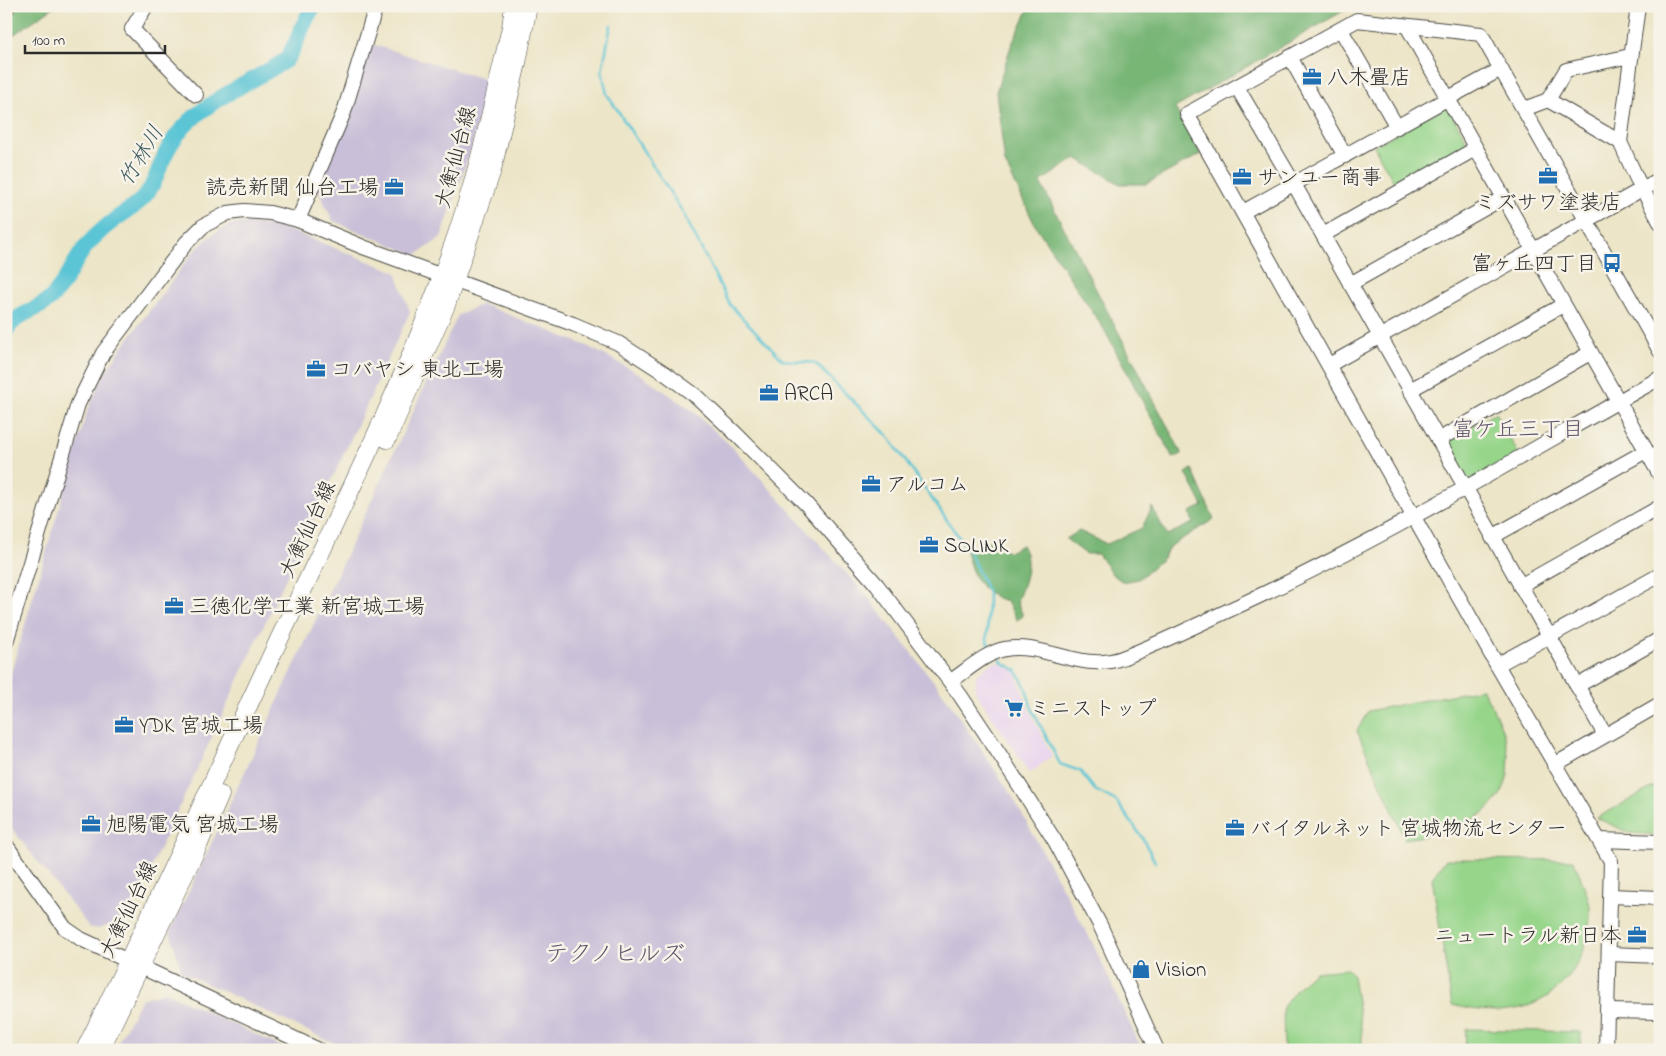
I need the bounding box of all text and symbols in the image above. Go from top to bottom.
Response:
scale bar [25,22,165,54]
text: 100 m [32,30,65,52]
place label: 八木畳店 [1327,64,1411,94]
office icon: 八木畳店 [1301,66,1323,88]
street label: 大衡仙台線 [429,103,485,212]
water label: 竹林川 [112,120,173,193]
place label: サンユー商事 [1257,164,1382,194]
office icon: ミズサワ塗装店 [1537,165,1559,187]
office icon: サンユー商事 [1231,166,1253,188]
place label: 読売新聞 仙台工場 [206,174,379,204]
office icon: 読売新聞 仙台工場 [383,176,405,198]
place label: ミズサワ塗装店 [1475,189,1622,219]
place label: 富ヶ丘四丁目 [1471,250,1597,280]
bus stop icon: 富ヶ丘四丁目 [1601,252,1623,274]
place label: コバヤシ 東北工場 [331,356,504,386]
office icon: コバヤシ 東北工場 [305,358,327,380]
place label: ARCA [784,380,833,410]
office icon: ARCA [758,382,780,404]
district label: 富ケ丘三丁目 [1452,415,1584,447]
place label: アルコム [886,471,969,501]
office icon: アルコム [860,473,882,495]
street label: 大衡仙台線 [273,476,345,584]
place label: SOLINK [944,532,1009,562]
office icon: SOLINK [918,534,940,556]
place label: 三徳化学工業 新宮城工場 [189,593,425,623]
office icon: 三徳化学工業 新宮城工場 [163,595,185,617]
place label: ミニストップ [1029,695,1157,725]
supermarket icon: ミニストップ [1003,697,1025,719]
place label: YDK 宮城工場 [139,712,264,742]
office icon: YDK 宮城工場 [113,714,135,736]
place label: 旭陽電気 宮城工場 [106,811,279,841]
office icon: 旭陽電気 宮城工場 [80,813,102,835]
place label: バイタルネット 宮城物流センター [1250,815,1567,845]
office icon: バイタルネット 宮城物流センター [1224,817,1246,839]
street label: 大衡仙台線 [93,856,166,964]
place label: ニュートラル新日本 [1434,922,1622,952]
office icon: ニュートラル新日本 [1626,924,1648,946]
district label: テクノヒルズ [545,938,685,973]
place label: Vision [1155,956,1206,986]
shop icon: Vision [1130,958,1152,980]

